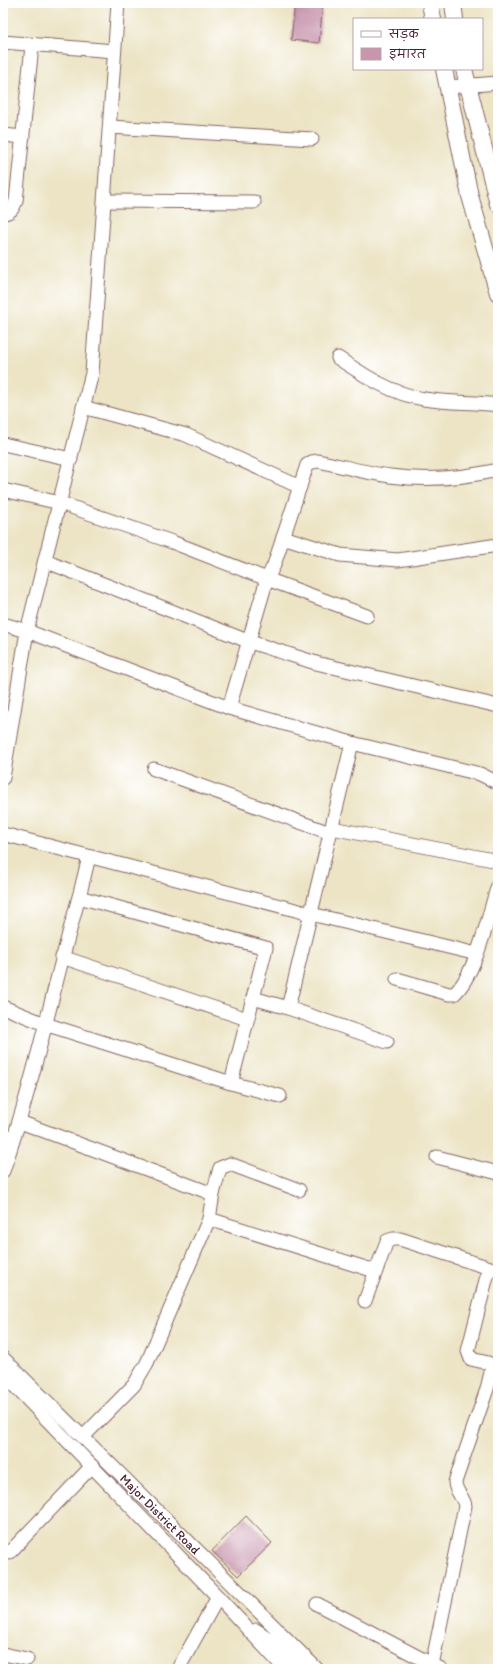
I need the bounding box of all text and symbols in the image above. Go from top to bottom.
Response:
legend [353,18,483,70]
text: सड़क [388,27,420,42]
text: इमारत [389,47,427,61]
street label: Major District Road [117,1471,203,1557]

